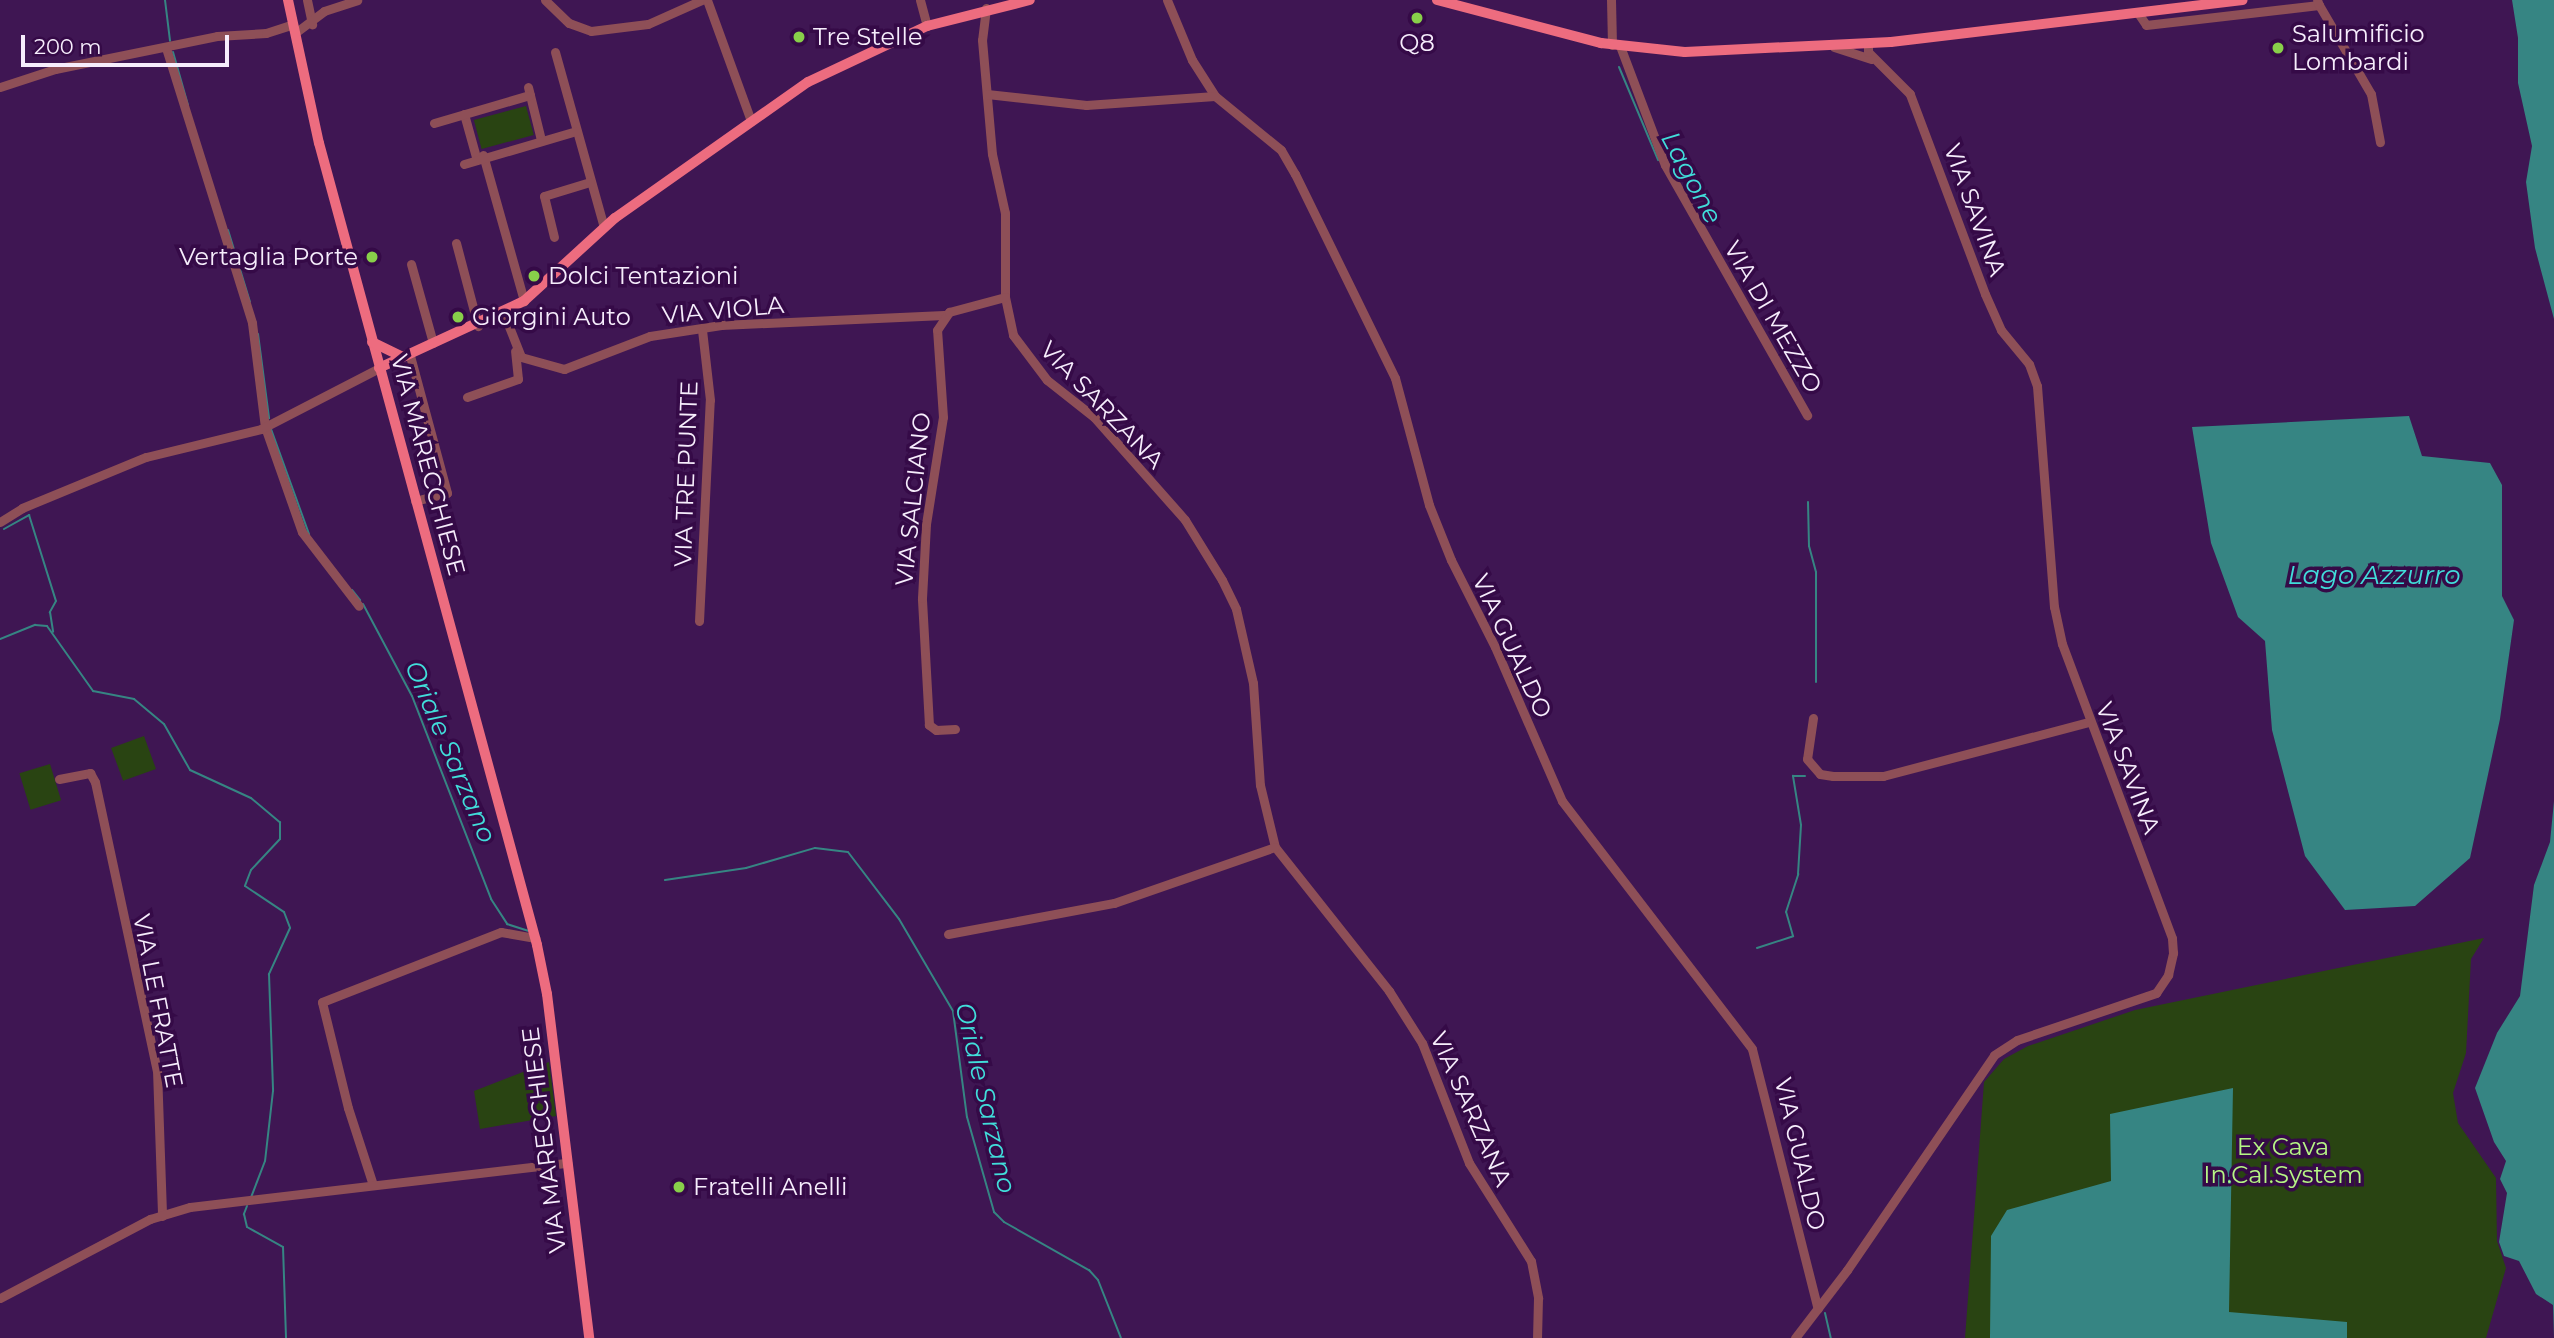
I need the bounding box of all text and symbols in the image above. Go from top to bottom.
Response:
marker: Q8 [1409,10,1425,26]
place label: Salumificio Lombardi [2292,20,2425,76]
scale bar [24,21,233,65]
place label: Tre Stelle [813,23,923,51]
marker: Tre Stelle [791,29,807,45]
place label: Q8 [1399,29,1435,57]
text: 200 m [34,34,101,59]
marker: Salumificio Lombardi [2270,40,2286,56]
water label: Lagone [1654,126,1728,230]
street label: VIA SAVINA [1938,140,2012,280]
street label: VIA DI MEZZO [1718,236,1828,398]
place label: Vertaglia Porte [179,243,358,271]
marker: Vertaglia Porte [364,249,380,265]
place label: Dolci Tentazioni [548,262,738,290]
marker: Dolci Tentazioni [526,268,542,284]
street label: VIA VIOLA [661,290,785,330]
place label: Giorgini Auto [472,303,631,331]
marker: Giorgini Auto [450,309,466,325]
street label: VIA SARZANA [1034,335,1170,475]
street label: VIA MARECCHIESE [385,351,471,579]
street label: VIA TRE PUNTE [668,381,704,567]
street label: VIA SALCIANO [890,411,936,587]
water label: Lago Azzurro [2288,560,2460,592]
street label: VIA GUALDO [1466,569,1558,723]
water label: Oriale Sarzano [398,656,502,848]
street label: VIA SAVINA [2090,698,2166,838]
street label: VIA LE FRATTE [127,912,189,1090]
water label: Oriale Sarzano [948,1000,1022,1196]
street label: VIA MARECCHIESE [516,1025,572,1255]
street label: VIA SARZANA [1424,1027,1518,1191]
street label: VIA GUALDO [1768,1075,1832,1233]
park label: Ex Cava In.Cal.System [2203,1133,2363,1189]
place label: Fratelli Anelli [693,1173,847,1201]
marker: Fratelli Anelli [671,1179,687,1195]

